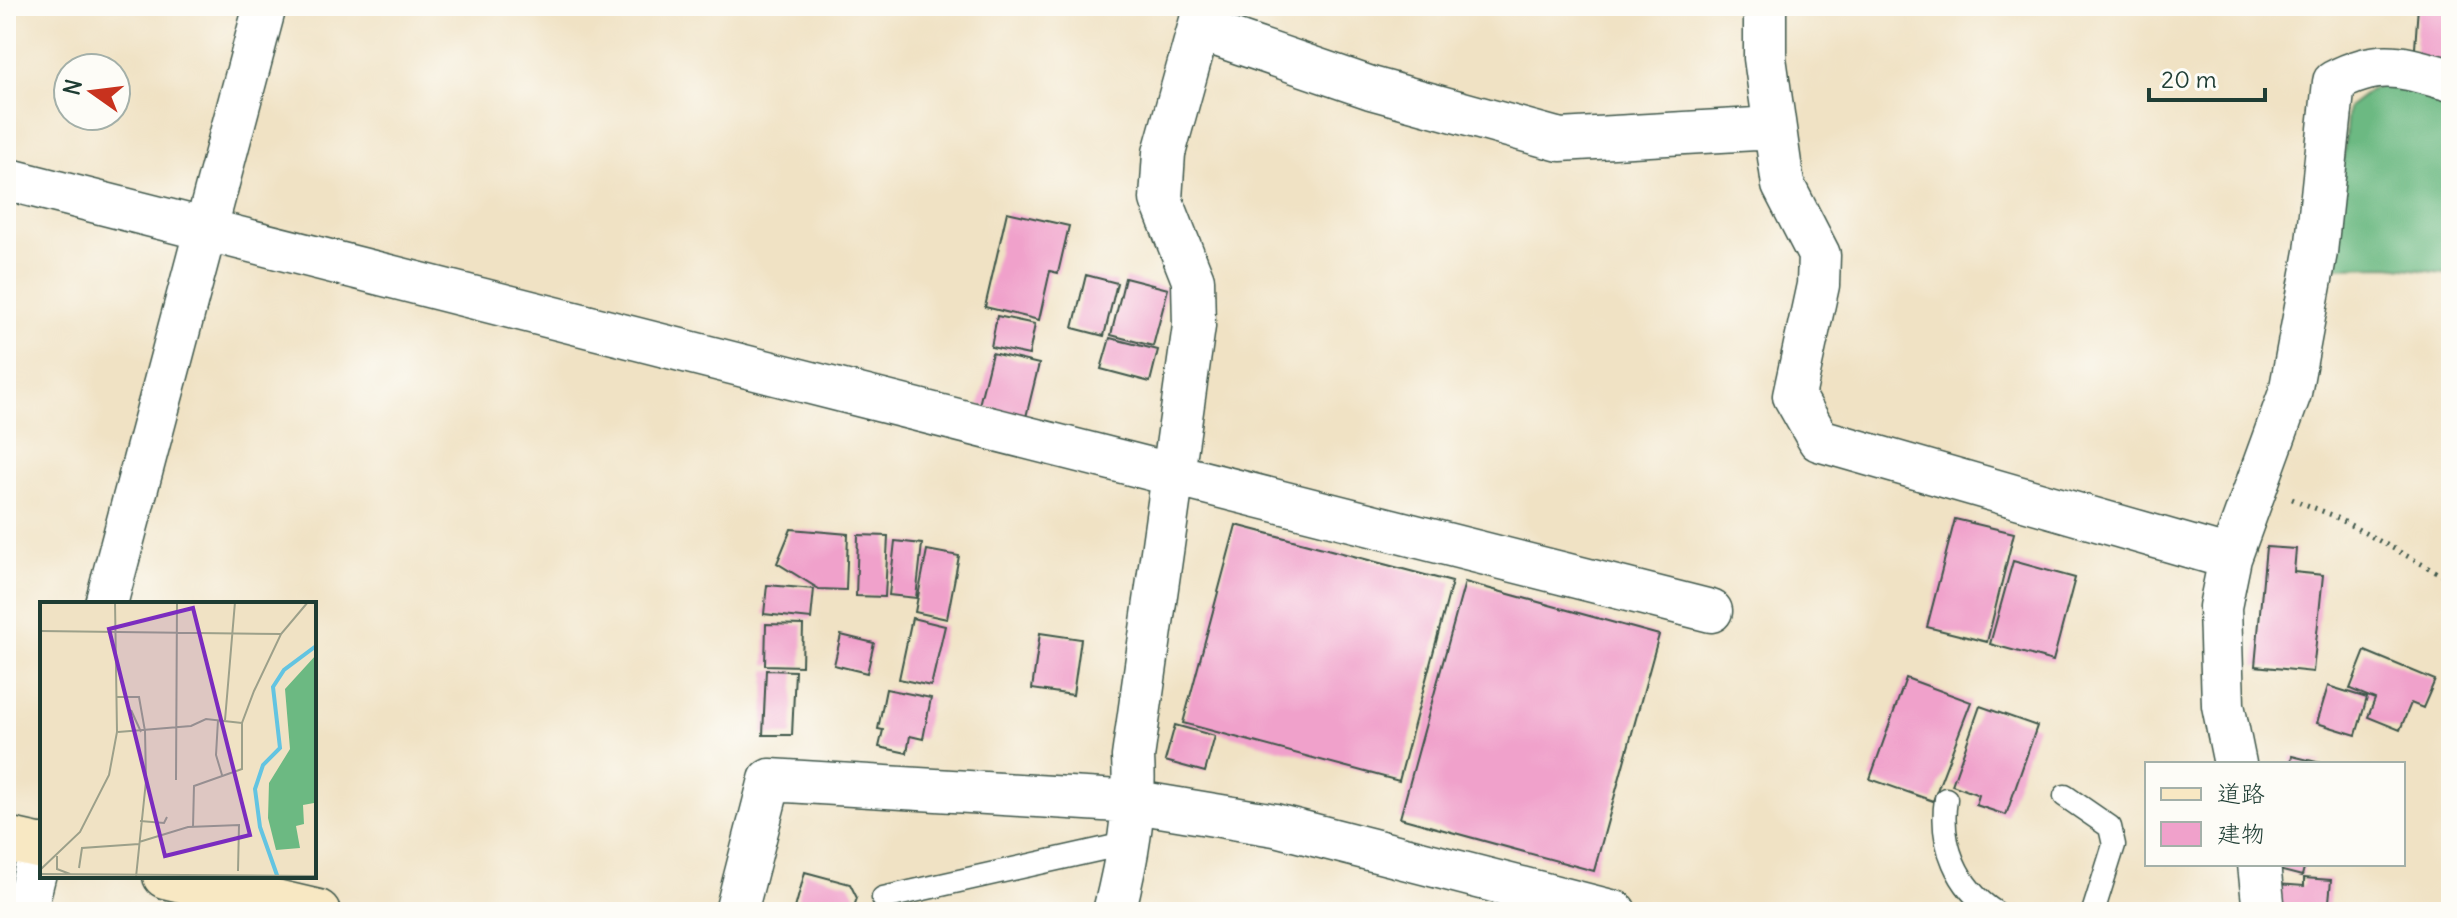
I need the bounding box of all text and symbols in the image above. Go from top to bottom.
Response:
north arrow [52,52,132,132]
scale bar [2149,52,2265,102]
text: 20 m [2161,64,2217,94]
text: N [57,76,88,98]
inset map [40,602,316,878]
legend [2145,762,2405,866]
text: 道路 [2217,778,2265,808]
text: 建物 [2217,818,2265,848]

